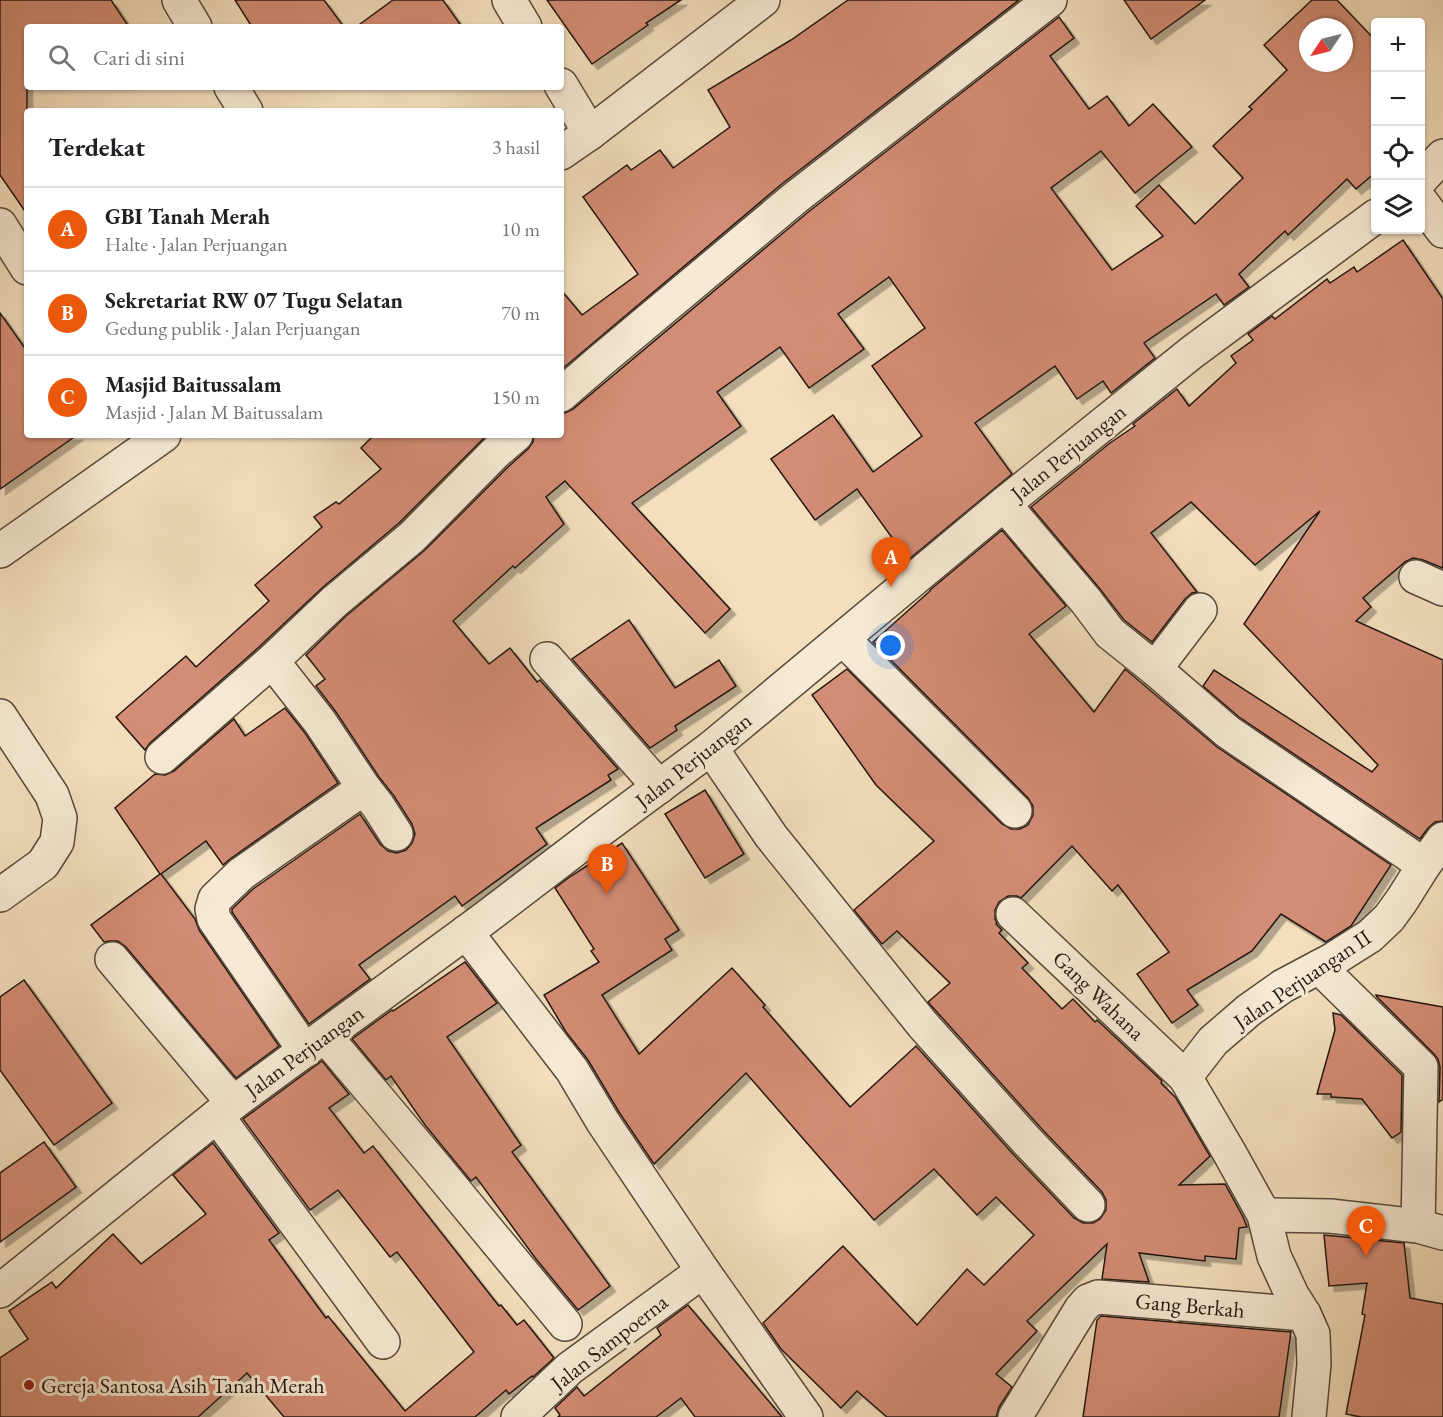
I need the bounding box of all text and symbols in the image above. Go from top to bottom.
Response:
north arrow [1299,18,1353,72]
map controls [1371,18,1425,234]
button: + [1371,18,1425,72]
search box [24,24,564,90]
icon: search [45,41,78,74]
text: Cari di sini [93,43,185,72]
button: − [1371,72,1425,126]
button: locate [1371,126,1425,180]
text: Terdekat [48,130,145,164]
text: 3 hasil [492,134,540,160]
button: layers [1371,180,1425,234]
text: GBI Tanah Merah [105,202,270,231]
text: A [60,216,75,242]
text: 10 m [501,216,540,242]
text: Halte · Jalan Perjuangan [105,231,288,257]
text: Sekretariat RW 07 Tugu Selatan [105,286,403,315]
text: B [61,300,74,326]
text: 70 m [501,300,540,326]
text: Gedung publik · Jalan Perjuangan [105,315,361,341]
text: Masjid Baitussalam [105,370,281,399]
text: C [60,384,75,410]
text: 150 m [492,384,540,410]
street label: Jalan Perjuangan [1003,397,1132,509]
text: Masjid · Jalan M Baitussalam [105,399,323,425]
pin: A [872,538,910,587]
your location [876,631,905,660]
street label: Jalan Perjuangan [628,706,758,816]
pin: B [588,844,626,894]
street label: Jalan Perjuangan II [1226,922,1377,1037]
street label: Gang Wahana [1046,944,1151,1047]
street label: Jalan Perjuangan [237,998,370,1106]
pin: C [1346,1206,1386,1256]
street label: Gang Berkah [1134,1286,1246,1325]
street label: Jalan Sampoerna [543,1287,674,1398]
place label: Gereja Santosa Asih Tanah Merah [41,1371,325,1400]
marker: Gereja Santosa Asih Tanah Merah [22,1378,36,1392]

